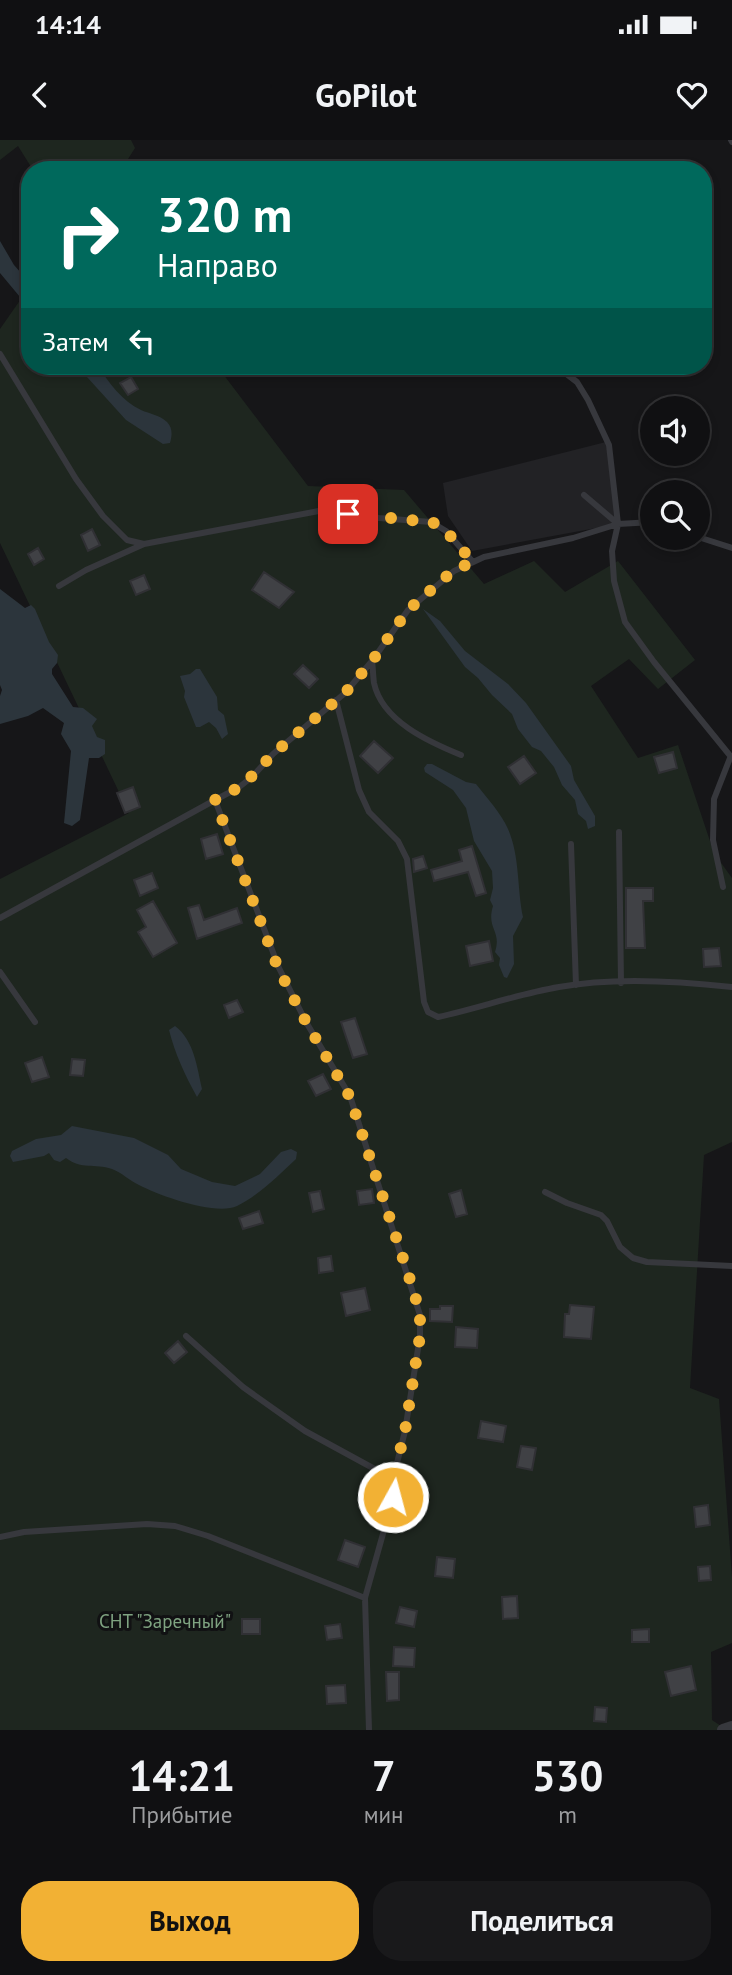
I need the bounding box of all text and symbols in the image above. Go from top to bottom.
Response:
text: 14:14 [35,8,101,41]
text: GoPilot [315,74,417,116]
icon: back [21,76,59,114]
icon: heart [673,76,711,114]
text: 320 m [157,182,292,246]
icon: right [42,189,133,280]
text: Направо [157,244,278,286]
icon: left [123,322,161,360]
text: Затем [42,325,109,358]
map controls [640,396,710,550]
button: sound [640,396,710,466]
button: search [640,480,710,550]
pin [318,484,378,544]
icon: arrive [329,495,367,533]
position arrow [356,1460,430,1534]
park label: СНТ "Заречный" [99,1609,231,1633]
text: 14:21 [129,1748,235,1803]
text: 7 [372,1748,395,1803]
text: 530 [532,1748,603,1803]
text: Прибытие [131,1800,232,1829]
text: мин [364,1800,403,1829]
text: m [558,1800,577,1829]
button: Выход [21,1881,359,1961]
button: Поделиться [373,1881,711,1961]

